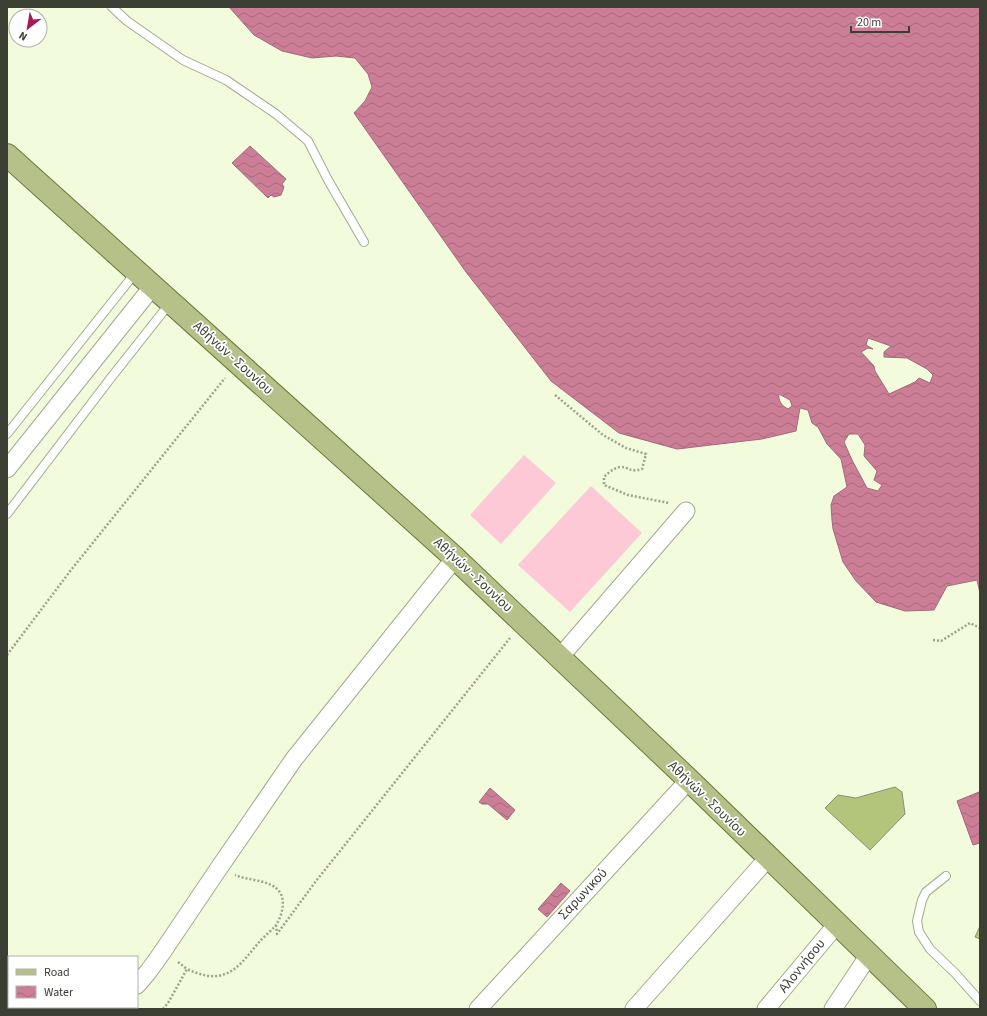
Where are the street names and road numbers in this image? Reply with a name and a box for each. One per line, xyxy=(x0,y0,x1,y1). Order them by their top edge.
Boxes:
street label: Αθήνών - Σουνίου xyxy=(188,317,278,399)
street label: Αθήνών - Σουνίου xyxy=(429,533,517,617)
street label: Αθήνών - Σουνίου xyxy=(663,756,751,842)
street label: Σαρωνικού xyxy=(554,864,612,924)
street label: Αλοννήσου xyxy=(774,935,830,997)

